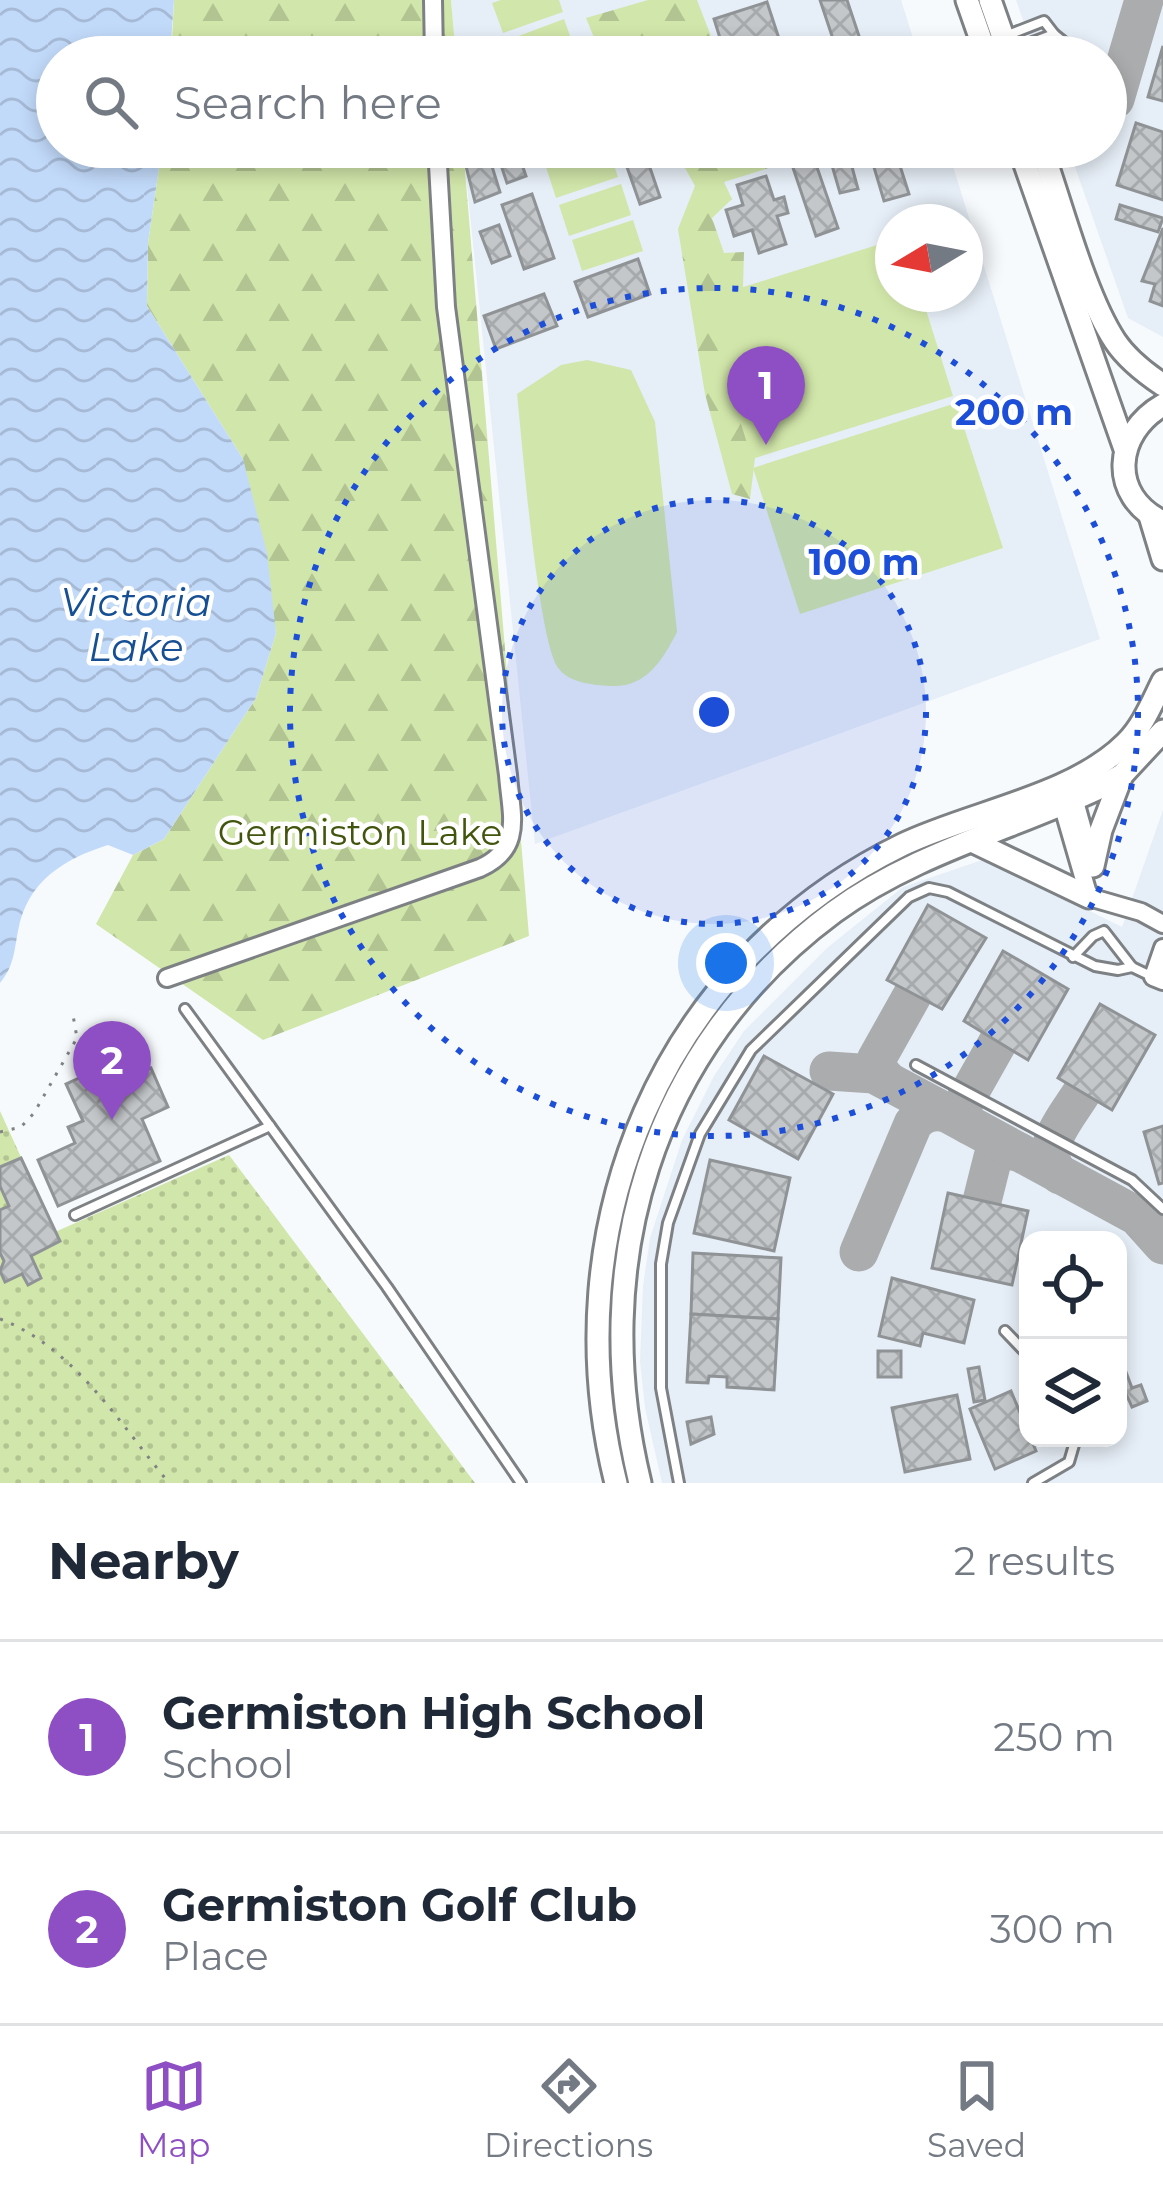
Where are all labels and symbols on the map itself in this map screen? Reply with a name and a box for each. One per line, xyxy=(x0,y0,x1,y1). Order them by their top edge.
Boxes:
north arrow xyxy=(875,204,983,312)
pin: 1 xyxy=(727,346,805,445)
text: 200 m xyxy=(955,390,1073,434)
text: 100 m xyxy=(809,540,919,584)
water label: Victoria Lake xyxy=(60,578,212,671)
centre of rings xyxy=(693,691,735,733)
park label: Germiston Lake xyxy=(218,810,502,854)
your location xyxy=(696,933,756,993)
pin: 2 xyxy=(73,1021,151,1120)

